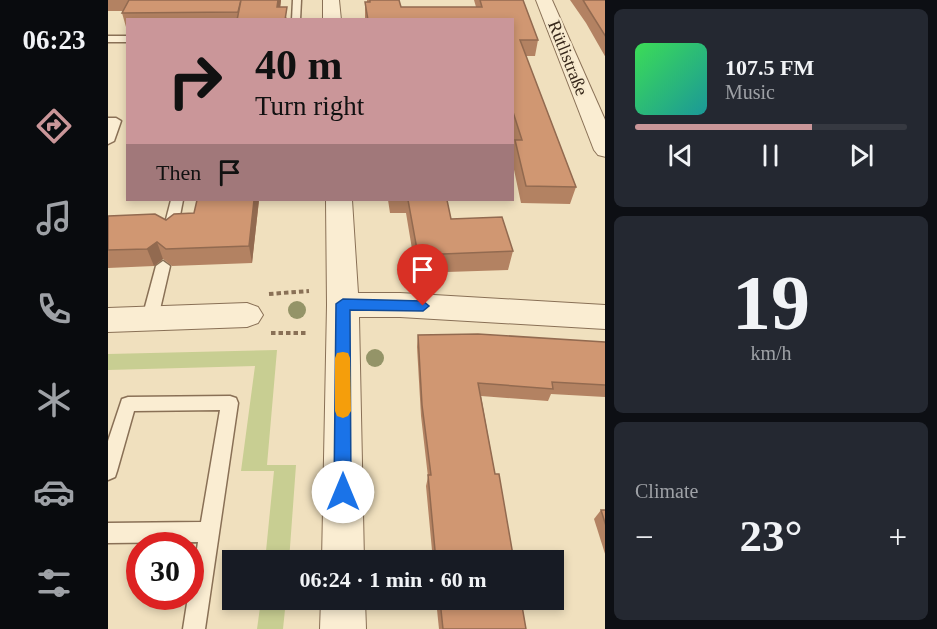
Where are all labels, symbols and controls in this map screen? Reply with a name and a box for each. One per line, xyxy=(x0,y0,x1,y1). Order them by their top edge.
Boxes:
street label: Rütlistraße xyxy=(544,18,592,98)
text: 06:23 xyxy=(23,25,86,55)
icon: right xyxy=(156,42,234,120)
text: 40 m xyxy=(255,42,343,88)
text: 107.5 FM xyxy=(725,55,814,80)
text: Music xyxy=(725,81,775,103)
text: Turn right xyxy=(255,91,364,121)
icon: directions xyxy=(33,105,75,147)
icon: previous xyxy=(664,139,697,172)
icon: pause xyxy=(754,139,787,172)
icon: next xyxy=(845,139,878,172)
icon: arrive xyxy=(213,156,246,189)
text: Then xyxy=(156,160,201,185)
icon: music xyxy=(33,197,75,239)
pin xyxy=(397,244,448,306)
icon: arrive xyxy=(406,253,439,286)
text: 19 xyxy=(732,259,810,346)
icon: phone xyxy=(33,288,75,330)
text: km/h xyxy=(750,342,792,364)
icon: climate xyxy=(33,379,75,421)
position arrow xyxy=(311,460,375,524)
icon: car xyxy=(33,471,75,513)
text: Climate xyxy=(635,480,698,502)
text: 23° xyxy=(740,511,803,561)
text: − xyxy=(635,519,654,555)
text: + xyxy=(888,519,907,555)
speed limit sign: 30 xyxy=(126,532,204,610)
icon: filters xyxy=(33,562,75,604)
text: 06:24 · 1 min · 60 m xyxy=(300,567,487,592)

